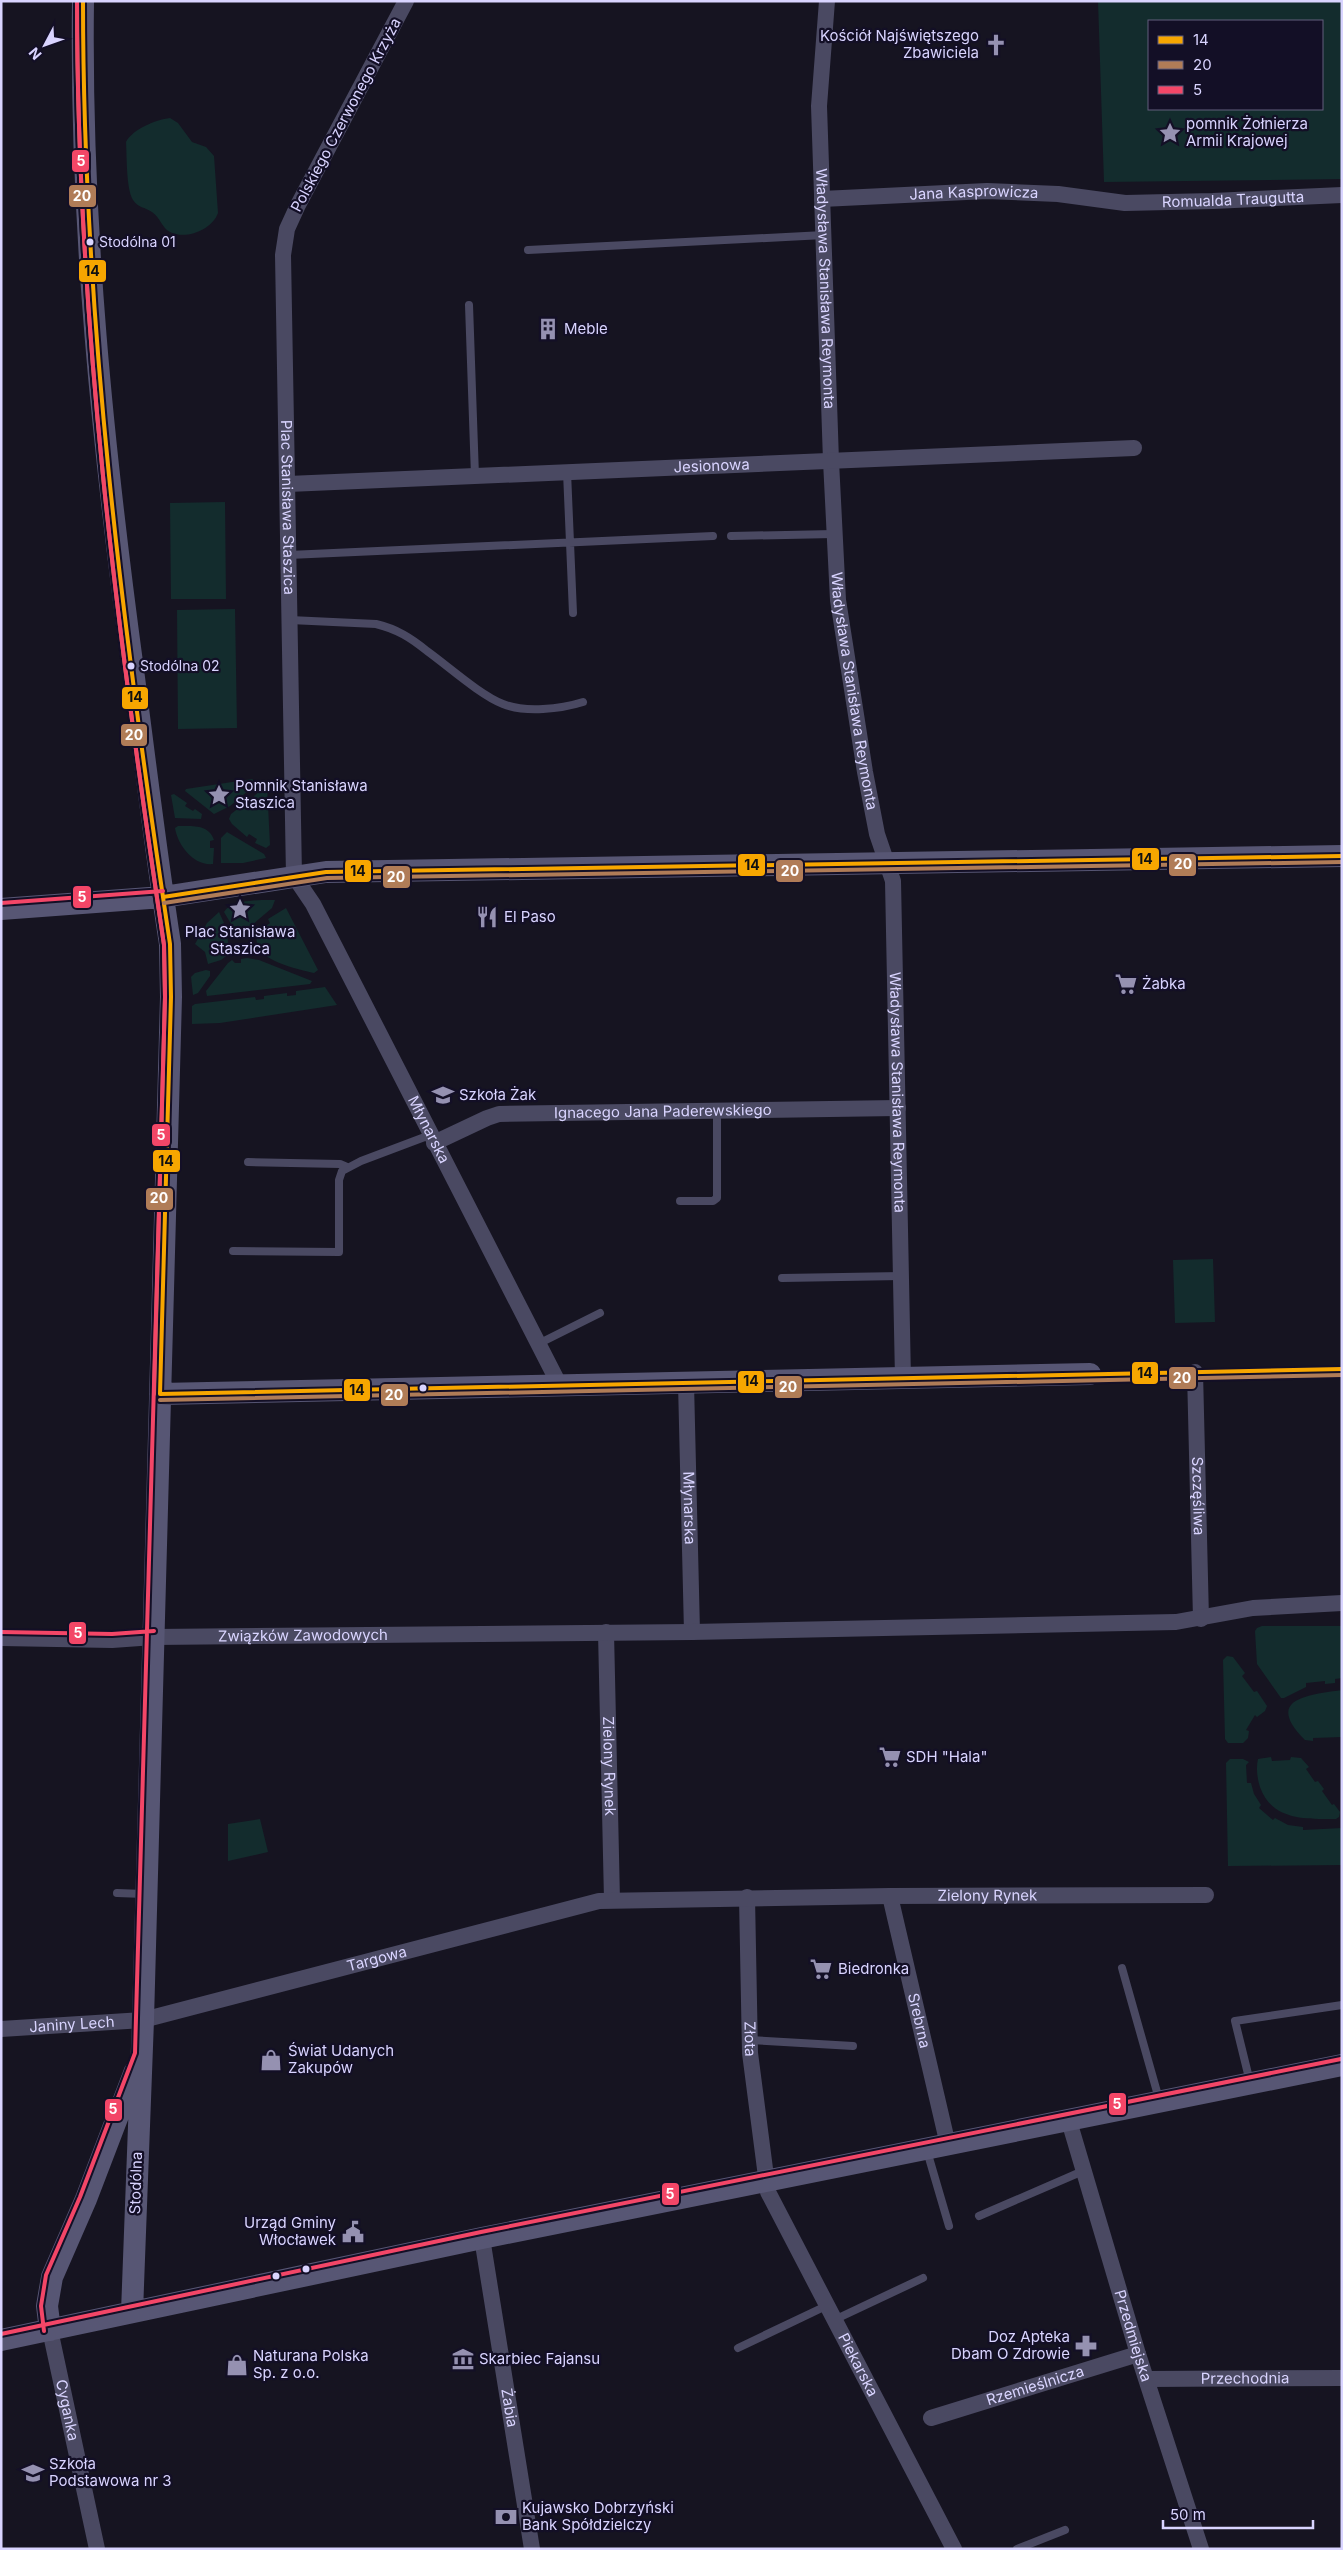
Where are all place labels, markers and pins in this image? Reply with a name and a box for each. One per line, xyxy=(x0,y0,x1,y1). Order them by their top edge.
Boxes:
place label: Kościół Najświętszego Zbawiciela xyxy=(820,26,979,62)
church icon: Kościół Najświętszego Zbawiciela xyxy=(983,32,1009,58)
place label: pomnik Żołnierza Armii Krajowej xyxy=(1186,114,1308,150)
place icon: pomnik Żołnierza Armii Krajowej xyxy=(1157,120,1183,146)
place label: Stodólna 01 xyxy=(99,233,176,250)
marker: Stodólna 01 xyxy=(85,237,95,247)
building icon: Meble xyxy=(535,316,561,342)
place label: Meble xyxy=(564,319,608,338)
place label: Stodólna 02 xyxy=(140,657,220,674)
marker: Stodólna 02 xyxy=(126,661,136,671)
place label: Pomnik Stanisława Staszica xyxy=(235,776,368,812)
place icon: Pomnik Stanisława Staszica xyxy=(206,782,232,808)
place icon: Plac Stanisława Staszica xyxy=(227,896,253,922)
restaurant icon: El Paso xyxy=(474,904,500,930)
place label: El Paso xyxy=(504,907,556,926)
place label: Plac Stanisława Staszica xyxy=(185,922,295,958)
supermarket icon: Żabka xyxy=(1113,971,1139,997)
place label: Żabka xyxy=(1142,974,1186,993)
school or university icon: Szkoła Żak xyxy=(430,1082,456,1108)
place label: Szkoła Żak xyxy=(459,1085,537,1104)
unlabelled marker xyxy=(418,1383,428,1393)
supermarket icon: SDH "Hala" xyxy=(877,1744,903,1770)
place label: SDH "Hala" xyxy=(906,1747,987,1766)
supermarket icon: Biedronka xyxy=(808,1956,834,1982)
place label: Biedronka xyxy=(838,1959,909,1978)
place label: Świat Udanych Zakupów xyxy=(288,2041,394,2077)
shop icon: Świat Udanych Zakupów xyxy=(258,2047,284,2073)
place label: Urząd Gminy Włocławek xyxy=(244,2213,337,2249)
public building icon: Urząd Gminy Włocławek xyxy=(340,2219,366,2245)
unlabelled marker xyxy=(301,2264,311,2274)
unlabelled marker xyxy=(271,2271,281,2281)
place label: Doz Apteka Dbam O Zdrowie xyxy=(951,2327,1070,2363)
pharmacy icon: Doz Apteka Dbam O Zdrowie xyxy=(1073,2333,1099,2359)
place label: Naturana Polska Sp. z o.o. xyxy=(253,2346,369,2382)
museum icon: Skarbiec Fajansu xyxy=(450,2346,476,2372)
place label: Skarbiec Fajansu xyxy=(479,2349,600,2368)
shop icon: Naturana Polska Sp. z o.o. xyxy=(224,2352,250,2378)
place label: Szkoła Podstawowa nr 3 xyxy=(49,2454,172,2490)
school or university icon: Szkoła Podstawowa nr 3 xyxy=(20,2460,46,2486)
place label: Kujawsko Dobrzyński Bank Spółdzielczy xyxy=(522,2498,674,2534)
bank icon: Kujawsko Dobrzyński Bank Spółdzielczy xyxy=(493,2504,519,2530)

